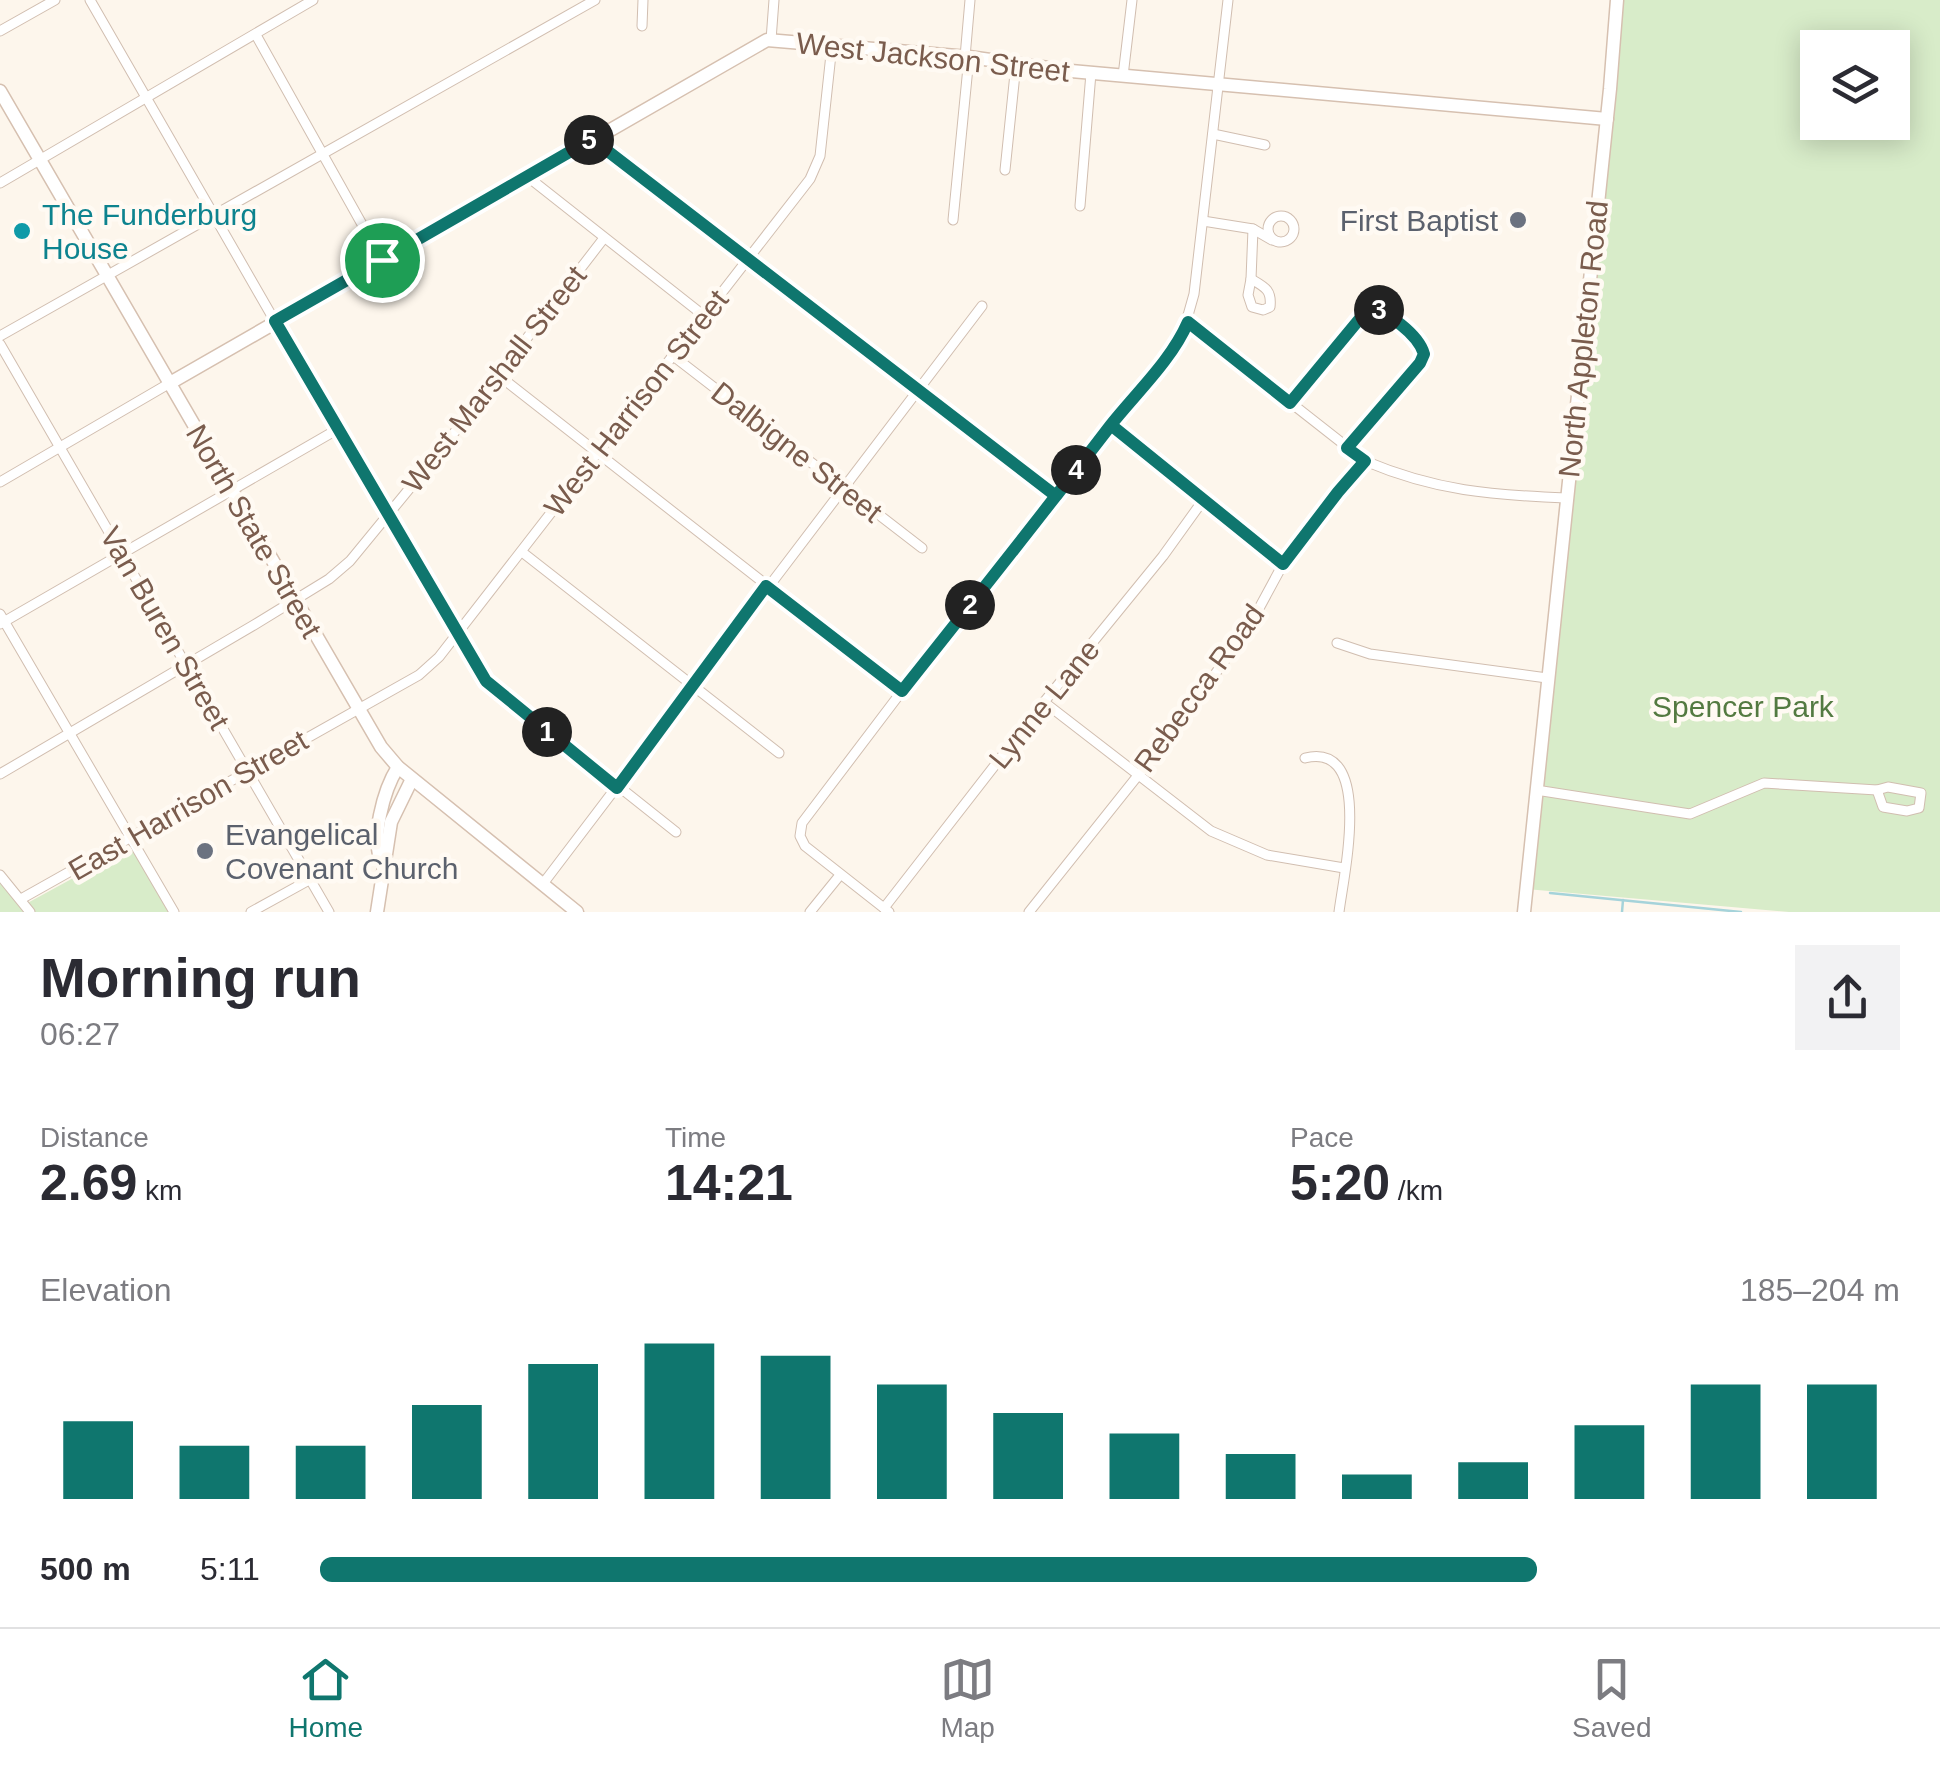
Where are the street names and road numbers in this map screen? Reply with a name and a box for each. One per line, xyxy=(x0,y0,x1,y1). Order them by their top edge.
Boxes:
street label: West Jackson Street xyxy=(795,26,1072,88)
street label: North Appleton Road xyxy=(1552,199,1614,479)
street label: West Marshall Street xyxy=(395,259,593,499)
street label: West Harrison Street xyxy=(537,283,735,523)
street label: Dalbigne Street xyxy=(705,375,889,529)
street label: North State Street xyxy=(180,419,329,644)
street label: Van Buren Street xyxy=(94,521,237,736)
street label: Rebecca Road xyxy=(1127,598,1271,778)
street label: Lynne Lane xyxy=(982,633,1106,775)
street label: East Harrison Street xyxy=(63,723,314,887)

